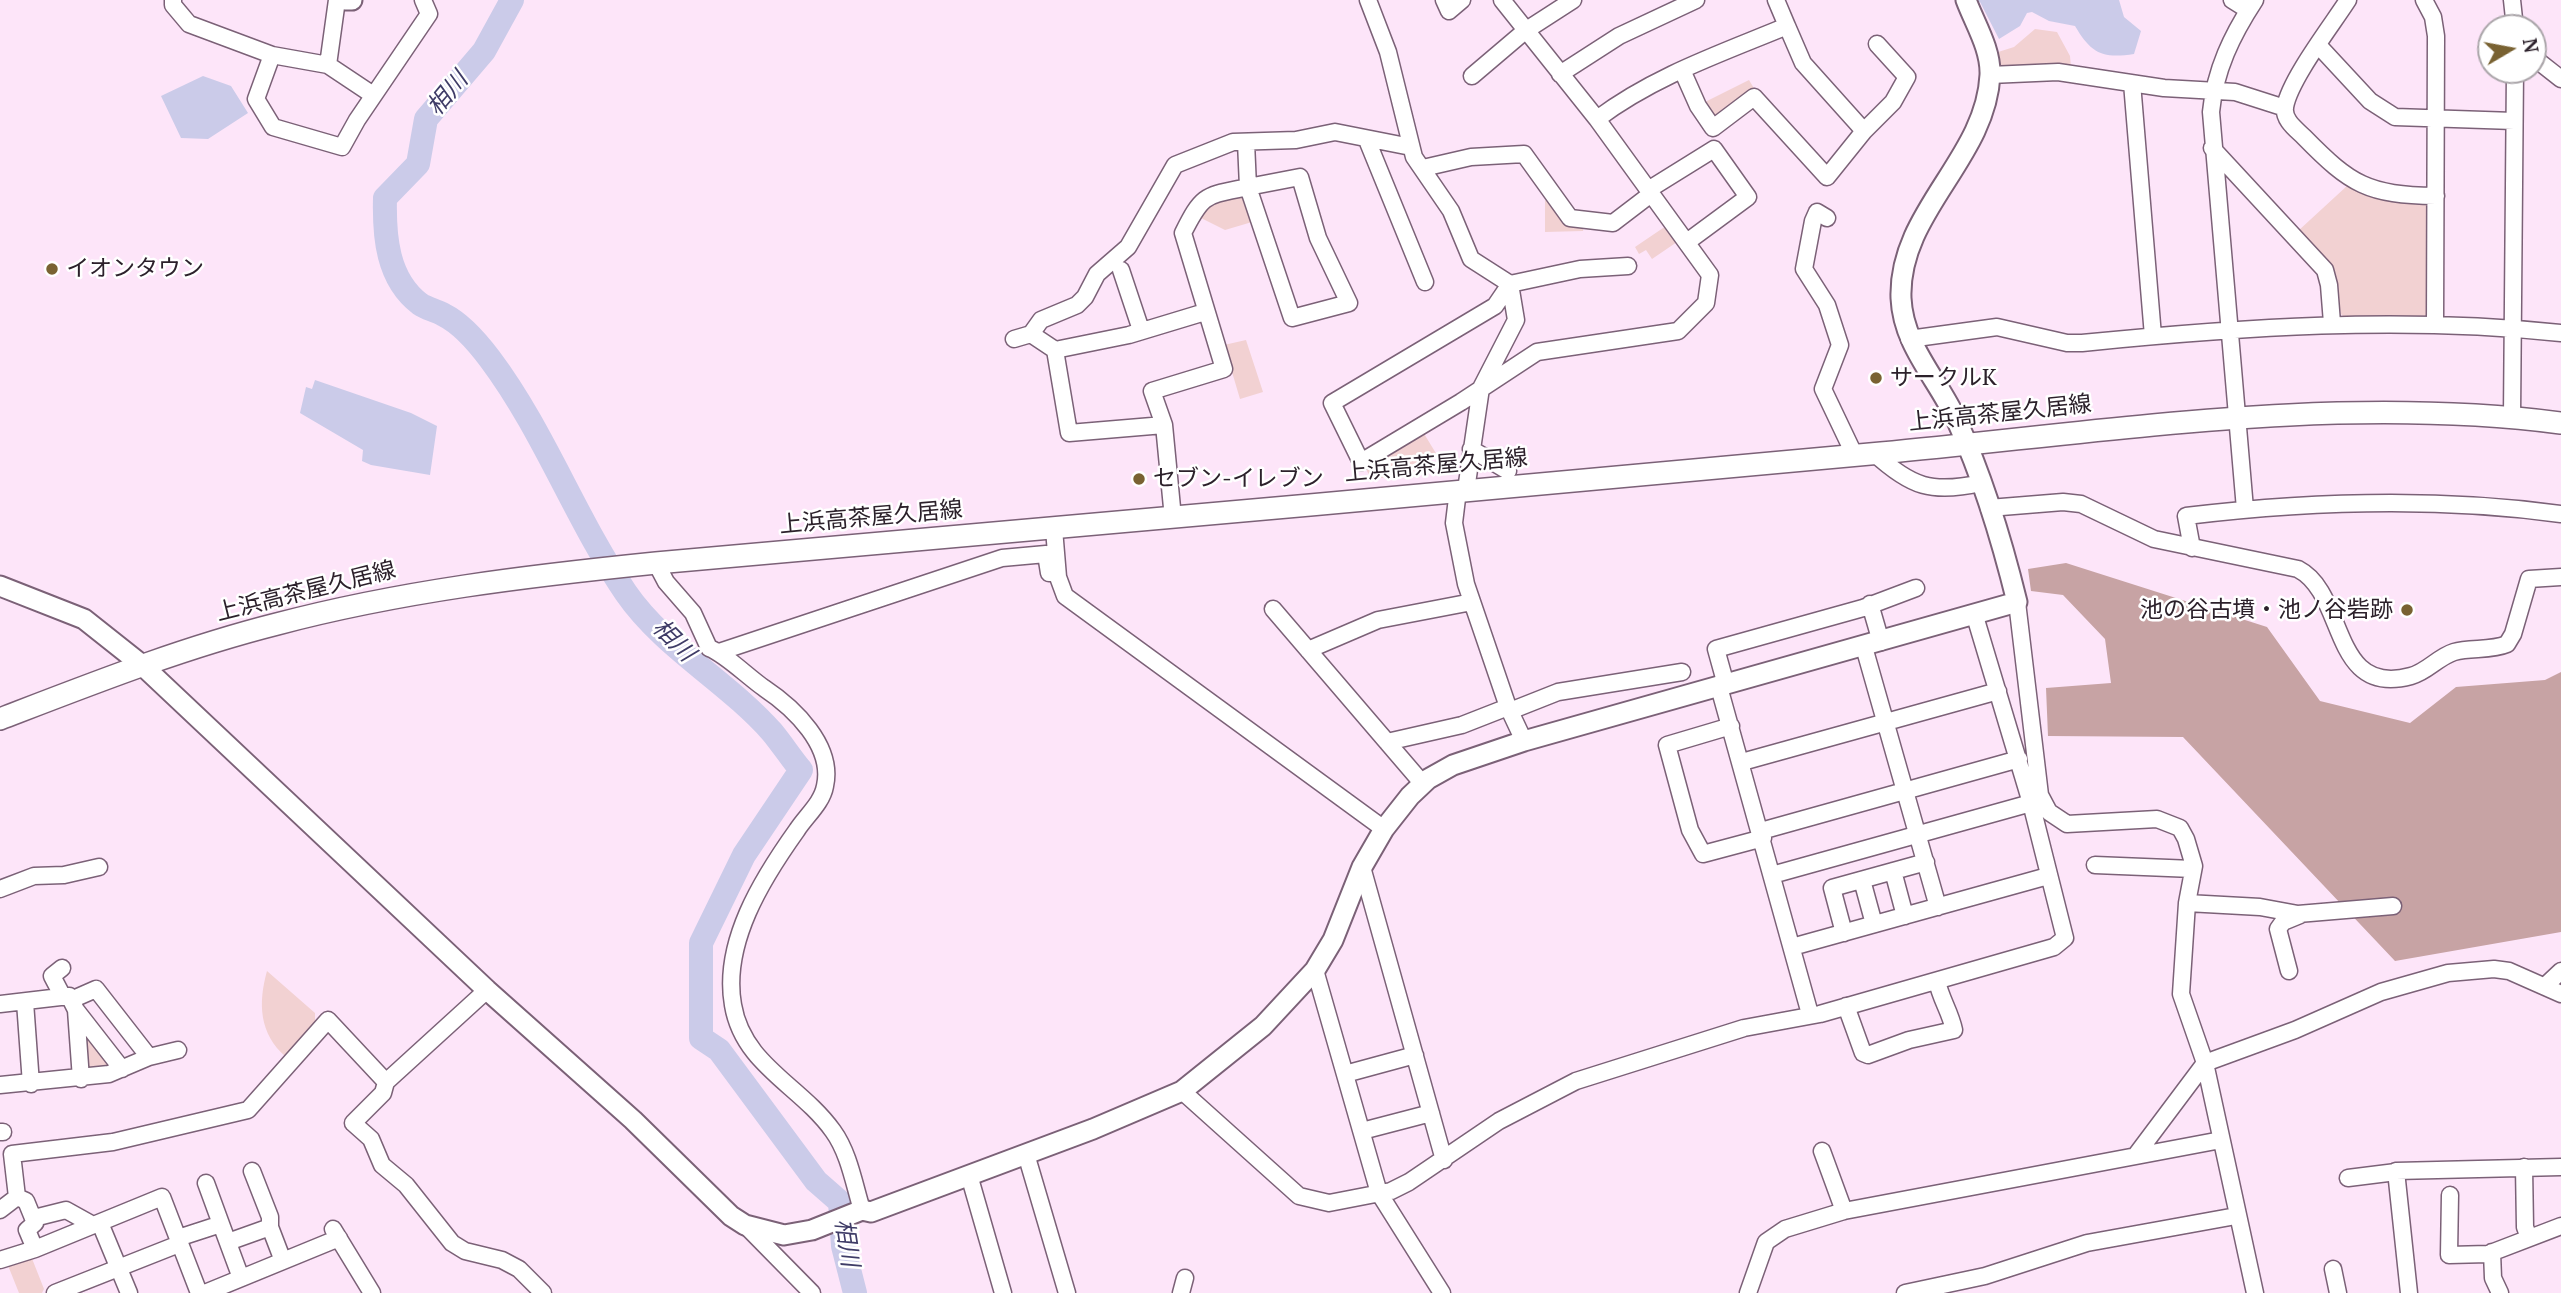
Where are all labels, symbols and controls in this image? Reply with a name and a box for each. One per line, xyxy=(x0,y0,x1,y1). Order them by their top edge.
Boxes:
north arrow xyxy=(2477,14,2547,84)
text: N xyxy=(2518,36,2545,55)
water label: 相川 xyxy=(422,66,474,122)
place label: イオンタウン xyxy=(66,255,204,283)
marker: イオンタウン xyxy=(44,261,60,277)
place label: サークルK xyxy=(1890,364,1997,392)
marker: サークルK xyxy=(1868,370,1884,386)
street label: 上浜高茶屋久居線 xyxy=(1907,391,2093,437)
street label: 上浜高茶屋久居線 xyxy=(1343,444,1529,488)
place label: セブン-イレブン xyxy=(1153,465,1324,493)
marker: セブン-イレブン xyxy=(1131,471,1147,487)
street label: 上浜高茶屋久居線 xyxy=(778,496,964,540)
street label: 上浜高茶屋久居線 xyxy=(213,556,399,628)
place label: 池の谷古墳・池ノ谷砦跡 xyxy=(2140,596,2393,624)
marker: 池の谷古墳・池ノ谷砦跡 xyxy=(2399,602,2415,618)
water label: 相川 xyxy=(646,614,700,668)
water label: 相川 xyxy=(828,1217,864,1269)

